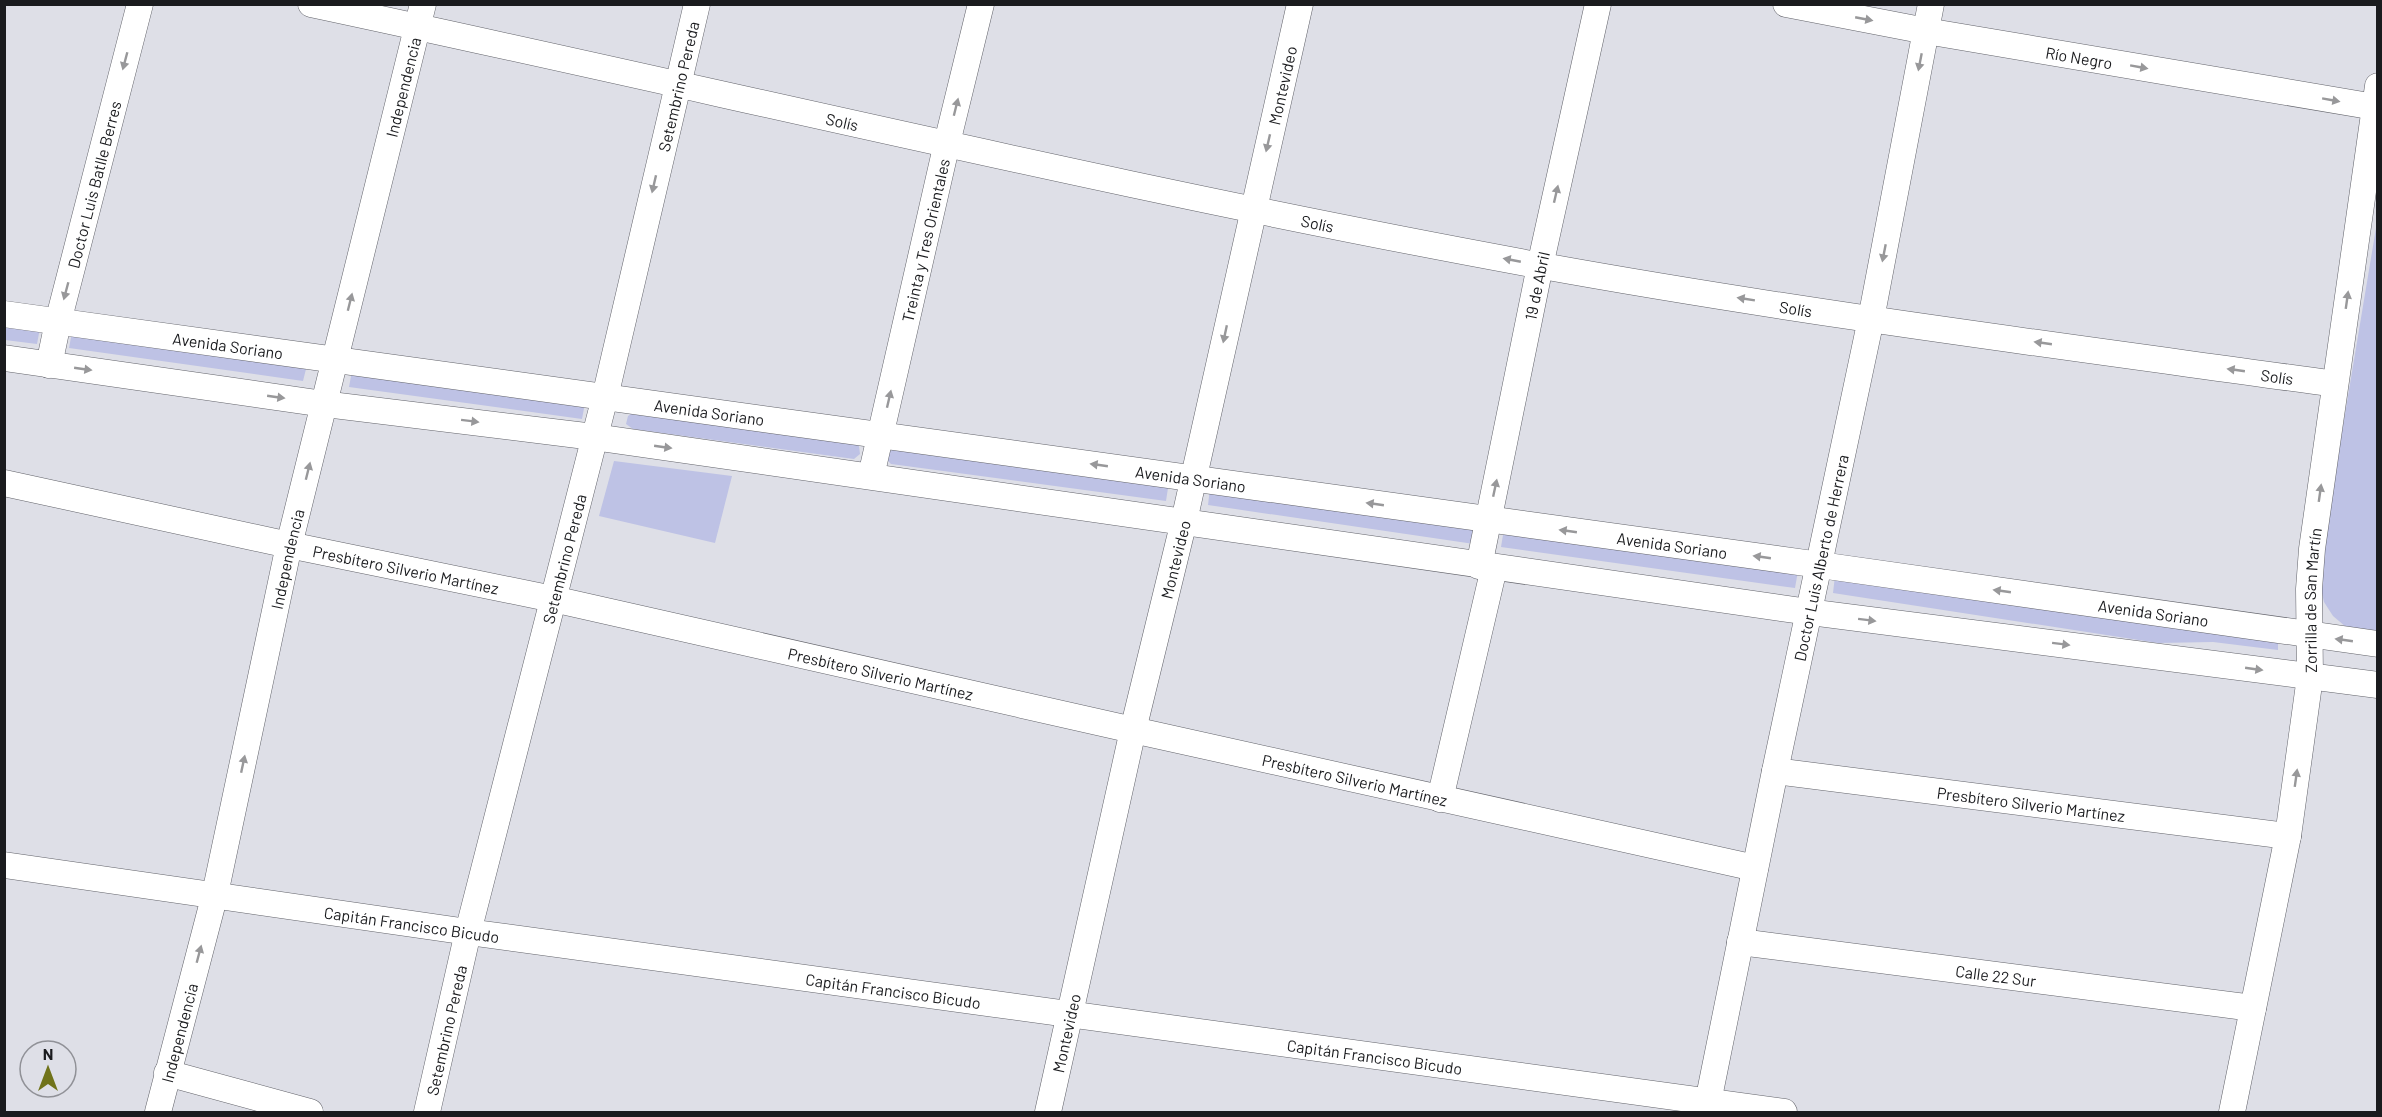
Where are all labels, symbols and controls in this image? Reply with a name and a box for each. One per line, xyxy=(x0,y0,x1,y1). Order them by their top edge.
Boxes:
one-way arrow xyxy=(1855,15,1874,24)
street label: Setembrino Pereda xyxy=(653,19,702,153)
street label: Independencia xyxy=(381,35,424,139)
street label: Río Negro xyxy=(2044,42,2114,72)
street label: Montevideo xyxy=(1264,44,1300,127)
one-way arrow xyxy=(120,52,130,70)
one-way arrow xyxy=(1915,53,1924,72)
one-way arrow xyxy=(2129,63,2148,72)
one-way arrow xyxy=(2322,95,2341,104)
one-way arrow xyxy=(952,97,962,116)
street label: Doctor Luis Batlle Berres xyxy=(63,99,124,270)
street label: Solís xyxy=(824,108,860,134)
one-way arrow xyxy=(1262,134,1272,153)
street label: Treinta y Tres Orientales xyxy=(897,156,953,324)
one-way arrow xyxy=(649,175,658,194)
one-way arrow xyxy=(1552,185,1561,204)
street label: Solís xyxy=(1299,210,1335,235)
one-way arrow xyxy=(1879,244,1888,263)
street label: 19 de Abril xyxy=(1520,250,1552,322)
one-way arrow xyxy=(1503,255,1522,264)
one-way arrow xyxy=(60,281,70,300)
one-way arrow xyxy=(2343,291,2352,310)
one-way arrow xyxy=(345,293,355,311)
one-way arrow xyxy=(1737,294,1756,303)
street label: Solís xyxy=(1778,296,1814,320)
one-way arrow xyxy=(1220,324,1229,343)
street label: Avenida Soriano xyxy=(171,328,284,362)
one-way arrow xyxy=(2033,338,2052,348)
street label: Solís xyxy=(2260,364,2295,388)
one-way arrow xyxy=(74,365,93,374)
one-way arrow xyxy=(2226,366,2245,375)
one-way arrow xyxy=(884,390,894,408)
one-way arrow xyxy=(267,392,286,401)
street label: Avenida Soriano xyxy=(653,394,766,429)
one-way arrow xyxy=(460,417,479,426)
one-way arrow xyxy=(654,442,673,451)
street label: Doctor Luis Alberto de Herrera xyxy=(1789,453,1851,663)
one-way arrow xyxy=(1089,461,1108,470)
street label: Avenida Soriano xyxy=(1134,461,1247,495)
one-way arrow xyxy=(303,462,313,481)
one-way arrow xyxy=(1490,479,1500,497)
one-way arrow xyxy=(2316,484,2325,503)
street label: Setembrino Pereda xyxy=(538,492,589,626)
one-way arrow xyxy=(1366,499,1385,509)
street label: Independencia xyxy=(266,507,307,611)
street label: Montevideo xyxy=(1156,518,1193,601)
one-way arrow xyxy=(1559,526,1578,535)
street label: Zorrilla de San Martín xyxy=(2299,526,2324,673)
street label: Avenida Soriano xyxy=(1616,528,1729,562)
street label: Presbítero Silverio Martínez xyxy=(311,541,501,597)
one-way arrow xyxy=(1752,552,1771,562)
one-way arrow xyxy=(1993,586,2012,595)
street label: Avenida Soriano xyxy=(2097,595,2210,629)
one-way arrow xyxy=(1858,615,1877,624)
one-way arrow xyxy=(2334,635,2353,644)
one-way arrow xyxy=(2051,640,2070,649)
street label: Presbítero Silverio Martínez xyxy=(786,643,975,703)
one-way arrow xyxy=(2245,665,2264,674)
street label: Presbítero Silverio Martínez xyxy=(1260,749,1449,809)
one-way arrow xyxy=(238,755,248,774)
one-way arrow xyxy=(2291,768,2300,787)
street label: Presbítero Silverio Martínez xyxy=(1936,782,2126,825)
street label: Capitán Francisco Bicudo xyxy=(323,902,501,946)
one-way arrow xyxy=(195,945,204,963)
street label: Calle 22 Sur xyxy=(1954,960,2037,990)
street label: Setembrino Pereda xyxy=(422,963,470,1097)
street label: Capitán Francisco Bicudo xyxy=(804,969,982,1012)
street label: Independencia xyxy=(157,981,201,1084)
street label: Montevideo xyxy=(1048,992,1084,1074)
street label: Capitán Francisco Bicudo xyxy=(1286,1035,1464,1077)
north arrow xyxy=(18,1039,78,1099)
text: N xyxy=(43,1044,53,1063)

